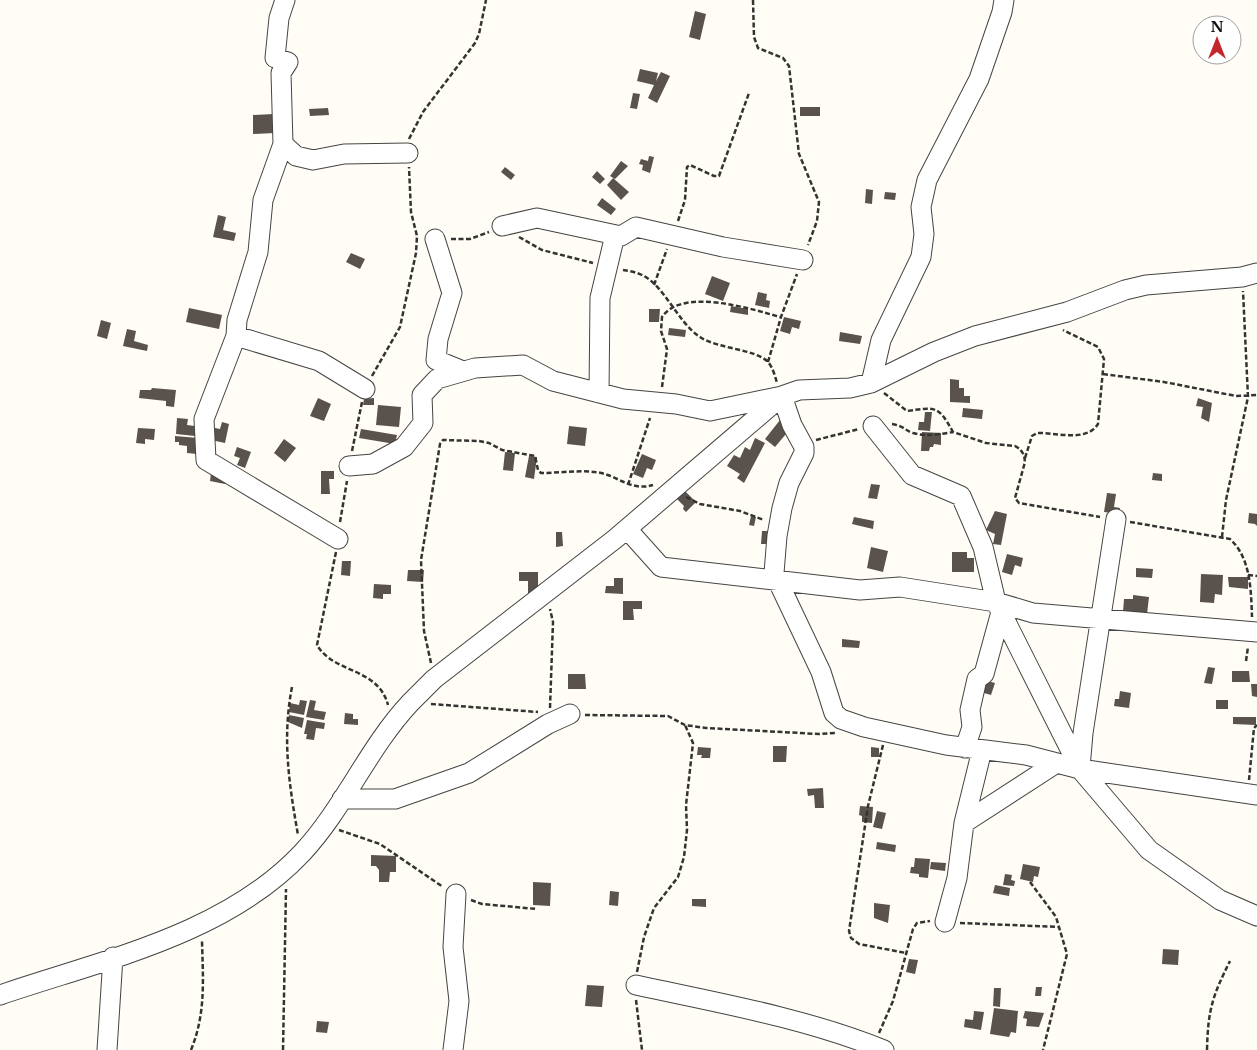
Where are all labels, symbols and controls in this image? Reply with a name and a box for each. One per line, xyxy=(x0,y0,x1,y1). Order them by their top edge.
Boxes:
north arrow xyxy=(1192,15,1242,65)
text: N xyxy=(1210,18,1224,36)

